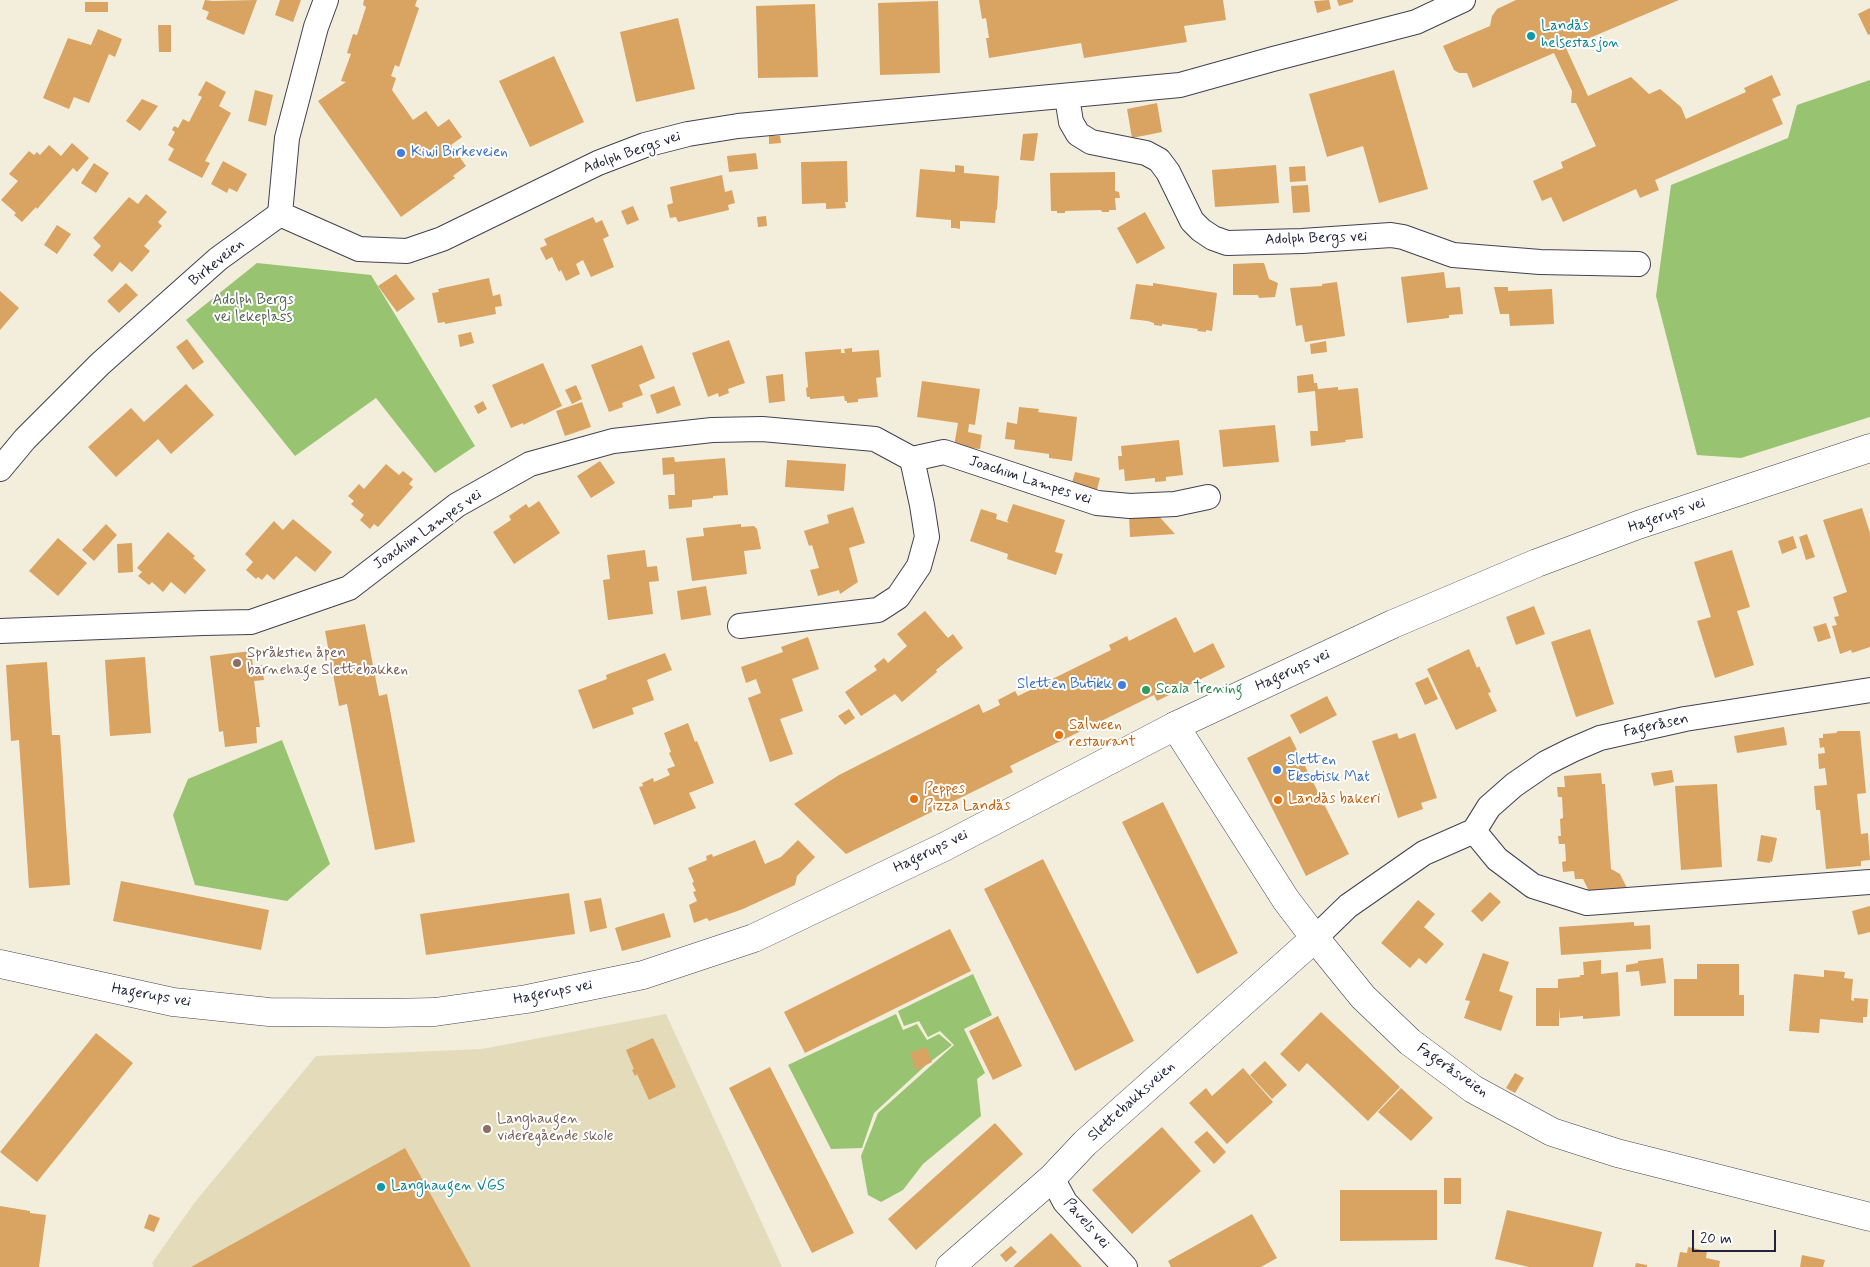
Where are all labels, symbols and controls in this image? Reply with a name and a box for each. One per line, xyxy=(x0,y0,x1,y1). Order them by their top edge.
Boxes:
place label: Landås helsestasjon xyxy=(1541,18,1620,53)
marker: Landås helsestasjon xyxy=(1525,30,1537,42)
street label: Adolph Bergs vei xyxy=(581,128,683,178)
place label: Kiwi Birkeveien xyxy=(411,144,508,162)
marker: Kiwi Birkeveien xyxy=(395,147,407,159)
street label: Adolph Bergs vei xyxy=(1265,228,1367,250)
street label: Birkeveien xyxy=(186,235,248,291)
park label: Adolph Bergs vei lekeplass xyxy=(213,292,293,327)
street label: Joachim Lampes vei xyxy=(966,453,1094,509)
street label: Joachim Lampes vei xyxy=(371,486,485,574)
street label: Hagerups vei xyxy=(1626,494,1708,538)
place label: Språkstien åpen barnehage Slettebakken xyxy=(247,645,408,680)
street label: Hagerups vei xyxy=(1253,646,1333,696)
marker: Språkstien åpen barnehage Slettebakken xyxy=(231,657,243,669)
place label: Sletten Butikk xyxy=(1017,676,1112,694)
marker: Sletten Butikk xyxy=(1116,679,1128,691)
place label: Scala Trening xyxy=(1156,681,1243,699)
marker: Scala Trening xyxy=(1140,684,1152,696)
street label: Fageråsen xyxy=(1622,710,1690,742)
place label: Salween restaurant xyxy=(1069,717,1136,752)
marker: Salween restaurant xyxy=(1053,729,1065,741)
place label: Sletten Eksotisk Mat xyxy=(1287,752,1370,787)
marker: Sletten Eksotisk Mat xyxy=(1271,764,1283,776)
place label: Peppes Pizza Landås xyxy=(924,781,1010,816)
place label: Landås bakeri xyxy=(1288,791,1380,809)
marker: Peppes Pizza Landås xyxy=(908,793,920,805)
marker: Landås bakeri xyxy=(1272,794,1284,806)
street label: Hagerups vei xyxy=(891,826,971,878)
street label: Hagerups vei xyxy=(512,976,594,1010)
street label: Hagerups vei xyxy=(110,980,192,1012)
street label: Fageråsveien xyxy=(1413,1040,1491,1102)
street label: Slettebakksveien xyxy=(1085,1058,1179,1146)
place label: Langhaugen videregående skole xyxy=(497,1111,614,1146)
marker: Langhaugen videregående skole xyxy=(481,1123,493,1135)
place label: Langhaugen VGS xyxy=(391,1178,505,1196)
marker: Langhaugen VGS xyxy=(375,1181,387,1193)
street label: Pavels vei xyxy=(1059,1195,1113,1253)
scale bar xyxy=(1695,1220,1779,1252)
text: 20 m xyxy=(1700,1229,1732,1249)

